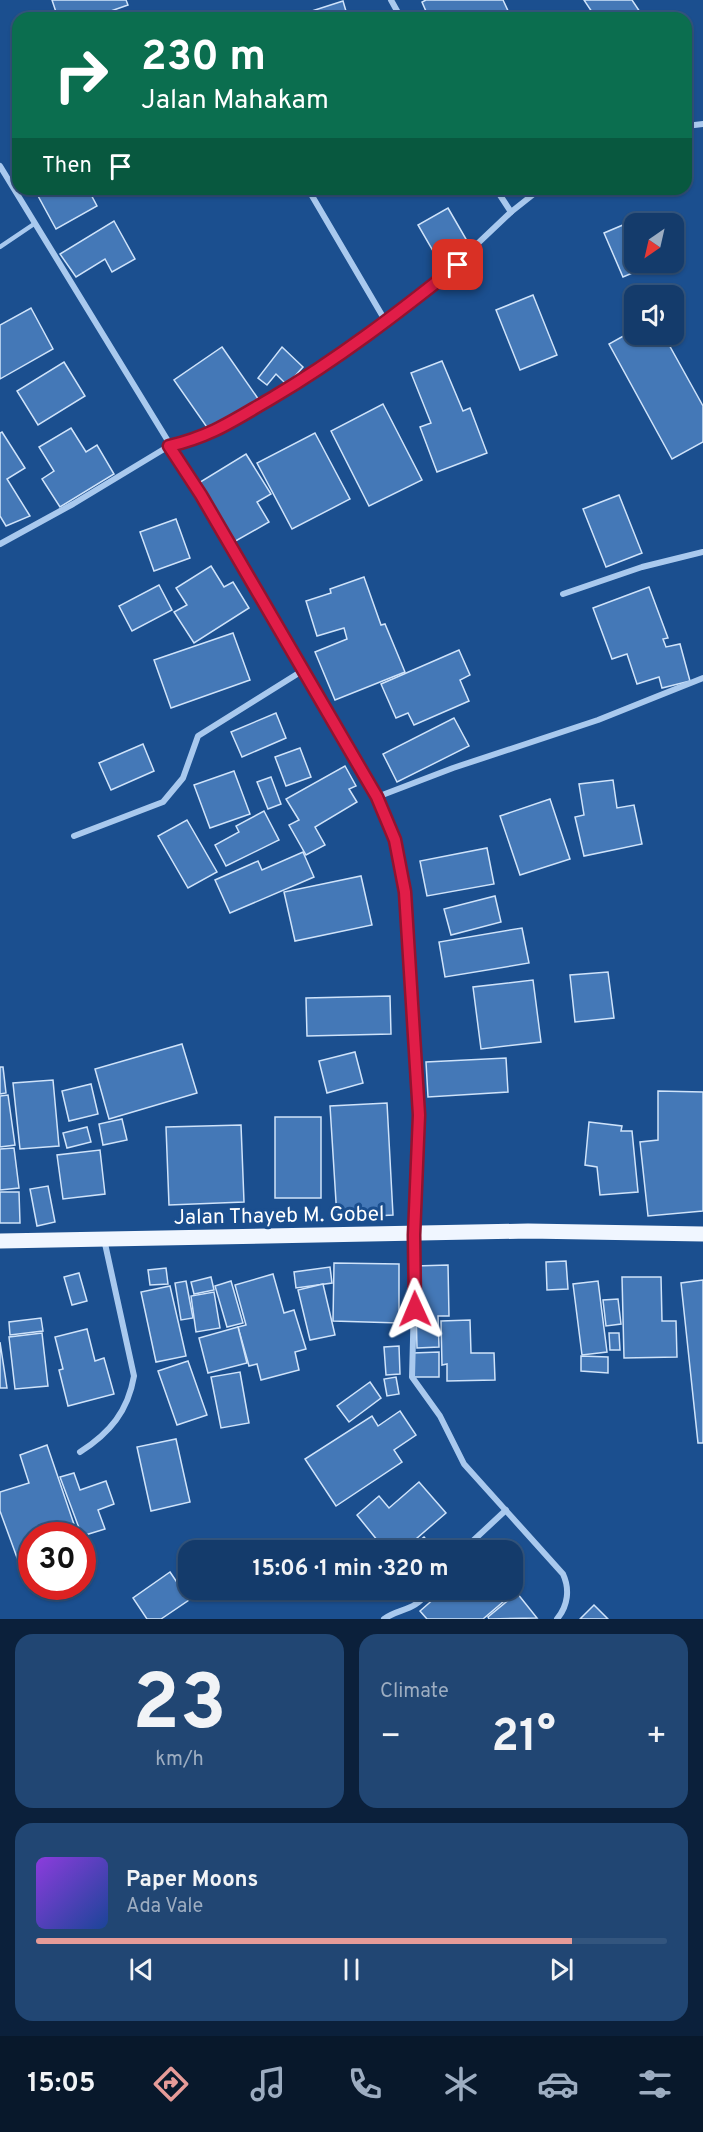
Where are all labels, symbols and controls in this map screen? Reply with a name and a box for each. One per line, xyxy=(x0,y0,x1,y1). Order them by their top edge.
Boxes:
text: 230 m xyxy=(141,32,266,85)
icon: right xyxy=(42,36,120,114)
text: Jalan Mahakam xyxy=(141,84,329,118)
icon: arrive xyxy=(104,150,137,183)
text: Then xyxy=(42,153,92,180)
north arrow xyxy=(624,213,684,273)
map controls xyxy=(624,213,684,345)
pin xyxy=(432,239,483,290)
icon: arrive xyxy=(441,248,474,281)
button: sound xyxy=(624,285,684,345)
street label: Jalan Thayeb M. Gobel xyxy=(173,1201,385,1232)
position arrow xyxy=(383,1277,447,1341)
speed limit sign: 30 xyxy=(18,1522,96,1600)
text: 15:06 · 1 min · 320 m xyxy=(253,1556,448,1583)
text: 23 xyxy=(132,1658,227,1757)
text: Climate xyxy=(380,1679,449,1705)
text: 21° xyxy=(491,1710,556,1767)
text: − xyxy=(380,1717,401,1759)
text: + xyxy=(646,1717,667,1759)
text: km/h xyxy=(155,1747,204,1773)
text: Paper Moons xyxy=(126,1867,258,1894)
text: Ada Vale xyxy=(126,1894,203,1920)
icon: previous xyxy=(125,1953,158,1986)
icon: pause xyxy=(335,1953,368,1986)
icon: next xyxy=(545,1953,578,1986)
icon: directions xyxy=(150,2063,192,2105)
icon: music xyxy=(247,2063,289,2105)
icon: phone xyxy=(344,2063,386,2105)
icon: climate xyxy=(440,2063,482,2105)
icon: car xyxy=(537,2063,579,2105)
icon: filters xyxy=(634,2063,676,2105)
text: 15:05 xyxy=(27,2067,95,2101)

